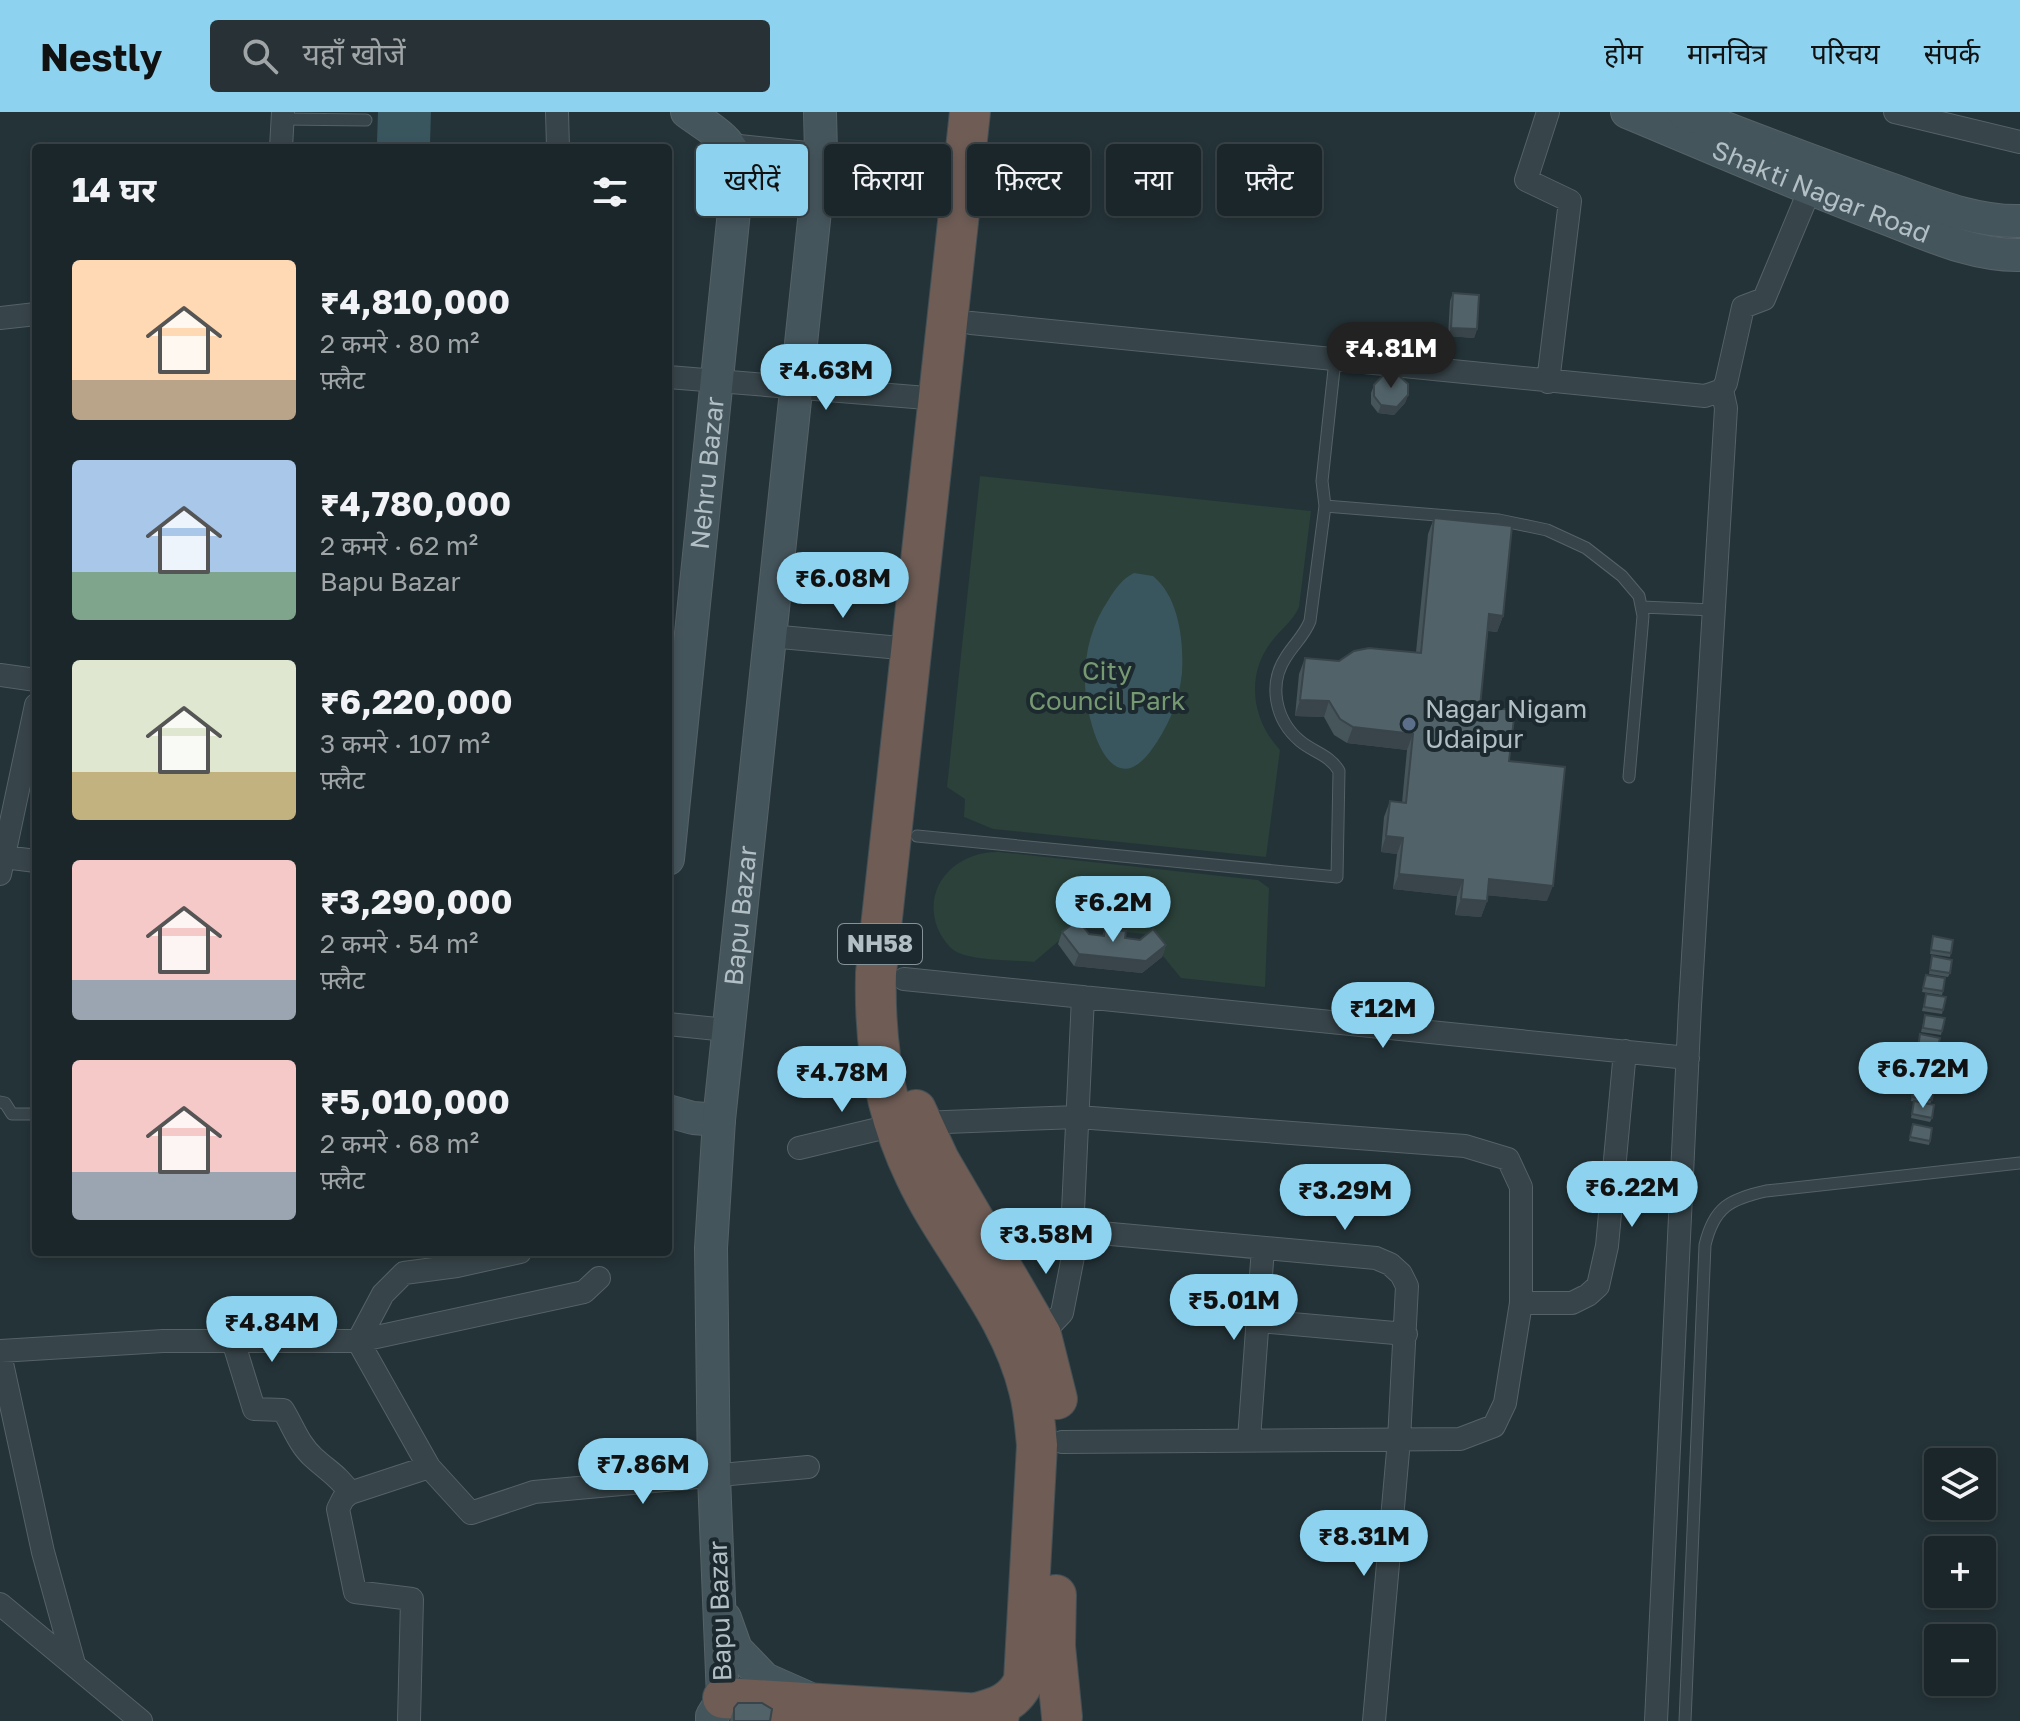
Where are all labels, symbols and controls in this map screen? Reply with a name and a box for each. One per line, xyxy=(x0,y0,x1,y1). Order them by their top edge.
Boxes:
search box xyxy=(210,20,770,92)
text: Nestly xyxy=(40,34,162,79)
icon: search xyxy=(238,34,282,78)
text: यहाँ खोजें xyxy=(302,36,406,72)
text: होम xyxy=(1604,37,1643,70)
text: मानचित्र xyxy=(1687,37,1767,70)
text: परिचय xyxy=(1811,37,1880,70)
text: संपर्क xyxy=(1924,37,1980,70)
street label: Shakti Nagar Road xyxy=(1708,134,1935,249)
chip: खरीदें xyxy=(696,144,808,216)
chip: किराया xyxy=(824,144,951,216)
chip: फ़िल्टर xyxy=(967,144,1090,216)
chip: नया xyxy=(1106,144,1201,216)
chip: फ़्लैट xyxy=(1217,144,1322,216)
text: 14 घर xyxy=(72,169,156,209)
icon: filters xyxy=(588,170,632,214)
text: ₹4,810,000 xyxy=(320,281,510,321)
icon: home xyxy=(136,292,232,388)
pin: ₹4.81M xyxy=(1326,322,1456,390)
text: 2 कमरे · 80 m² xyxy=(320,328,479,359)
text: ₹4.81M xyxy=(1345,332,1437,363)
pin: ₹4.63M xyxy=(761,344,891,412)
text: ₹4.63M xyxy=(779,354,873,385)
text: फ़्लैट xyxy=(320,364,365,395)
street label: Nehru Bazar xyxy=(684,395,730,551)
text: ₹4,780,000 xyxy=(320,483,511,523)
icon: home xyxy=(136,492,232,588)
text: 2 कमरे · 62 m² xyxy=(320,530,478,561)
pin: ₹6.08M xyxy=(778,552,908,620)
text: ₹6.08M xyxy=(795,562,891,593)
text: Bapu Bazar xyxy=(320,566,461,597)
park label: City Council Park xyxy=(1028,655,1186,716)
text: ₹6,220,000 xyxy=(320,681,513,721)
icon: home xyxy=(136,692,232,788)
place label: Nagar Nigam Udaipur xyxy=(1425,693,1587,754)
marker: Nagar Nigam Udaipur xyxy=(1400,715,1418,733)
text: 3 कमरे · 107 m² xyxy=(320,728,490,759)
text: फ़्लैट xyxy=(320,764,365,795)
street label: Bapu Bazar xyxy=(717,844,763,987)
pin: ₹6.2M xyxy=(1057,876,1169,944)
text: ₹3,290,000 xyxy=(320,881,513,921)
text: ₹6.2M xyxy=(1074,886,1152,917)
icon: home xyxy=(136,892,232,988)
road number: NH58 xyxy=(838,924,922,964)
text: 2 कमरे · 54 m² xyxy=(320,928,478,959)
text: फ़्लैट xyxy=(320,964,365,995)
pin: ₹12M xyxy=(1336,982,1430,1050)
text: ₹12M xyxy=(1349,992,1417,1023)
pin: ₹6.72M xyxy=(1858,1042,1988,1110)
pin: ₹4.78M xyxy=(777,1046,907,1114)
text: ₹6.72M xyxy=(1877,1052,1969,1083)
text: ₹4.78M xyxy=(795,1056,889,1087)
text: ₹5,010,000 xyxy=(320,1081,510,1121)
icon: home xyxy=(136,1092,232,1188)
text: 2 कमरे · 68 m² xyxy=(320,1128,479,1159)
pin: ₹6.22M xyxy=(1567,1161,1697,1229)
text: फ़्लैट xyxy=(320,1164,365,1195)
pin: ₹3.29M xyxy=(1280,1164,1410,1232)
text: ₹6.22M xyxy=(1585,1171,1679,1202)
text: ₹3.29M xyxy=(1298,1174,1392,1205)
pin: ₹3.58M xyxy=(981,1208,1111,1276)
text: ₹3.58M xyxy=(999,1218,1093,1249)
pin: ₹5.01M xyxy=(1169,1274,1299,1342)
text: ₹5.01M xyxy=(1188,1284,1280,1315)
pin: ₹4.84M xyxy=(207,1296,337,1364)
text: ₹4.84M xyxy=(224,1306,320,1337)
pin: ₹7.86M xyxy=(578,1438,708,1506)
text: ₹7.86M xyxy=(596,1448,690,1479)
map controls xyxy=(1924,1448,1996,1696)
button: layers xyxy=(1924,1448,1996,1520)
pin: ₹8.31M xyxy=(1299,1510,1429,1578)
text: ₹8.31M xyxy=(1318,1520,1410,1551)
button: + xyxy=(1924,1536,1996,1608)
street label: Bapu Bazar xyxy=(702,1540,737,1682)
button: − xyxy=(1924,1624,1996,1696)

